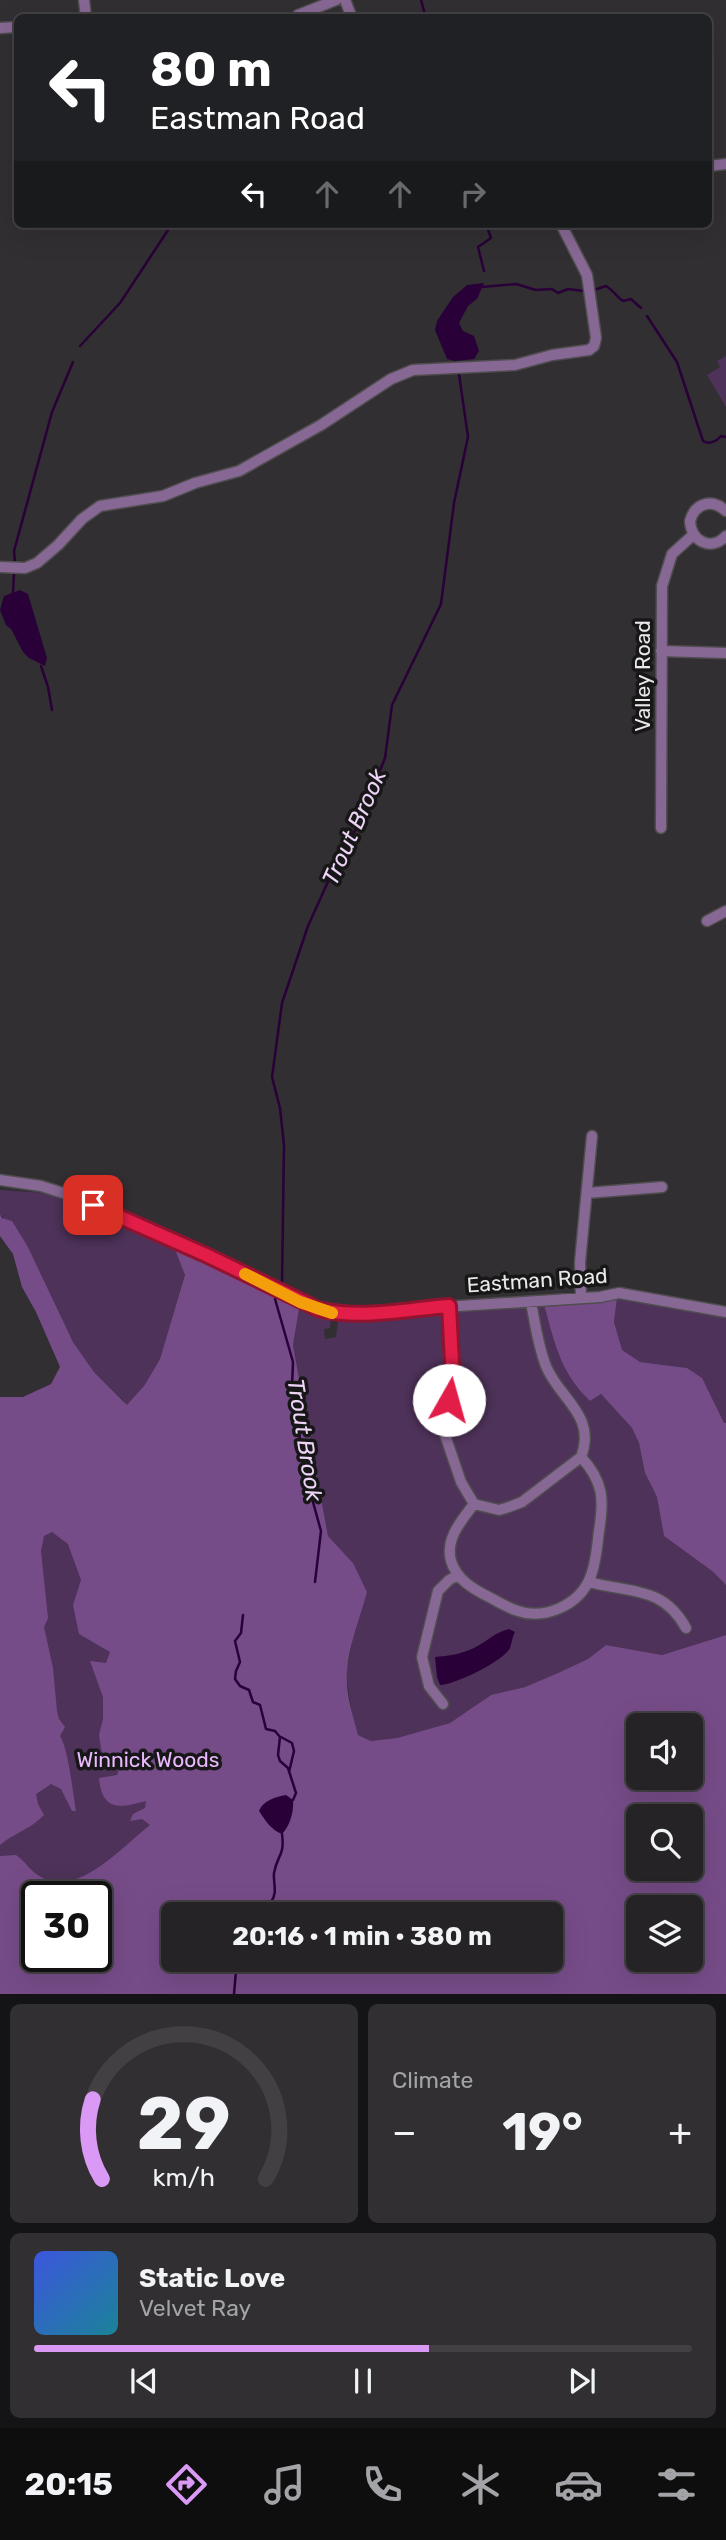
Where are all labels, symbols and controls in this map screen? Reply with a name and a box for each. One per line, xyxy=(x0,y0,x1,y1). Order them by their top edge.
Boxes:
text: 80 m xyxy=(150,40,272,98)
icon: left xyxy=(35,42,126,133)
text: Eastman Road xyxy=(150,99,365,137)
icon: left xyxy=(235,175,273,213)
icon: ahead xyxy=(308,175,346,213)
icon: ahead xyxy=(381,175,419,213)
icon: right xyxy=(454,175,492,213)
street label: Valley Road xyxy=(630,620,655,732)
water label: Trout Brook xyxy=(316,764,393,889)
pin xyxy=(63,1175,123,1235)
icon: arrive xyxy=(74,1186,112,1224)
street label: Eastman Road xyxy=(466,1263,608,1297)
position arrow xyxy=(412,1363,486,1437)
water label: Trout Brook xyxy=(281,1376,329,1505)
map controls xyxy=(626,1713,703,1972)
button: sound xyxy=(626,1713,703,1790)
park label: Winnick Woods xyxy=(76,1747,220,1772)
button: search xyxy=(626,1804,703,1881)
speed limit sign: 30 xyxy=(21,1881,112,1972)
button: layers xyxy=(626,1895,703,1972)
text: 20:16 · 1 min · 380 m xyxy=(232,1921,492,1952)
text: Climate xyxy=(392,2066,473,2094)
text: 29 xyxy=(137,2082,231,2168)
text: 19° xyxy=(502,2101,583,2163)
text: − xyxy=(392,2109,417,2155)
text: + xyxy=(668,2109,692,2155)
text: km/h xyxy=(153,2163,215,2192)
text: Static Love xyxy=(139,2263,285,2294)
text: Velvet Ray xyxy=(139,2294,251,2322)
icon: previous xyxy=(125,2362,163,2400)
icon: pause xyxy=(344,2362,382,2400)
icon: next xyxy=(563,2362,601,2400)
icon: directions xyxy=(162,2460,211,2509)
icon: music xyxy=(260,2460,309,2509)
icon: phone xyxy=(358,2460,407,2509)
icon: climate xyxy=(456,2460,505,2509)
icon: car xyxy=(554,2460,603,2509)
icon: filters xyxy=(652,2460,701,2509)
text: 20:15 xyxy=(25,2465,113,2503)

